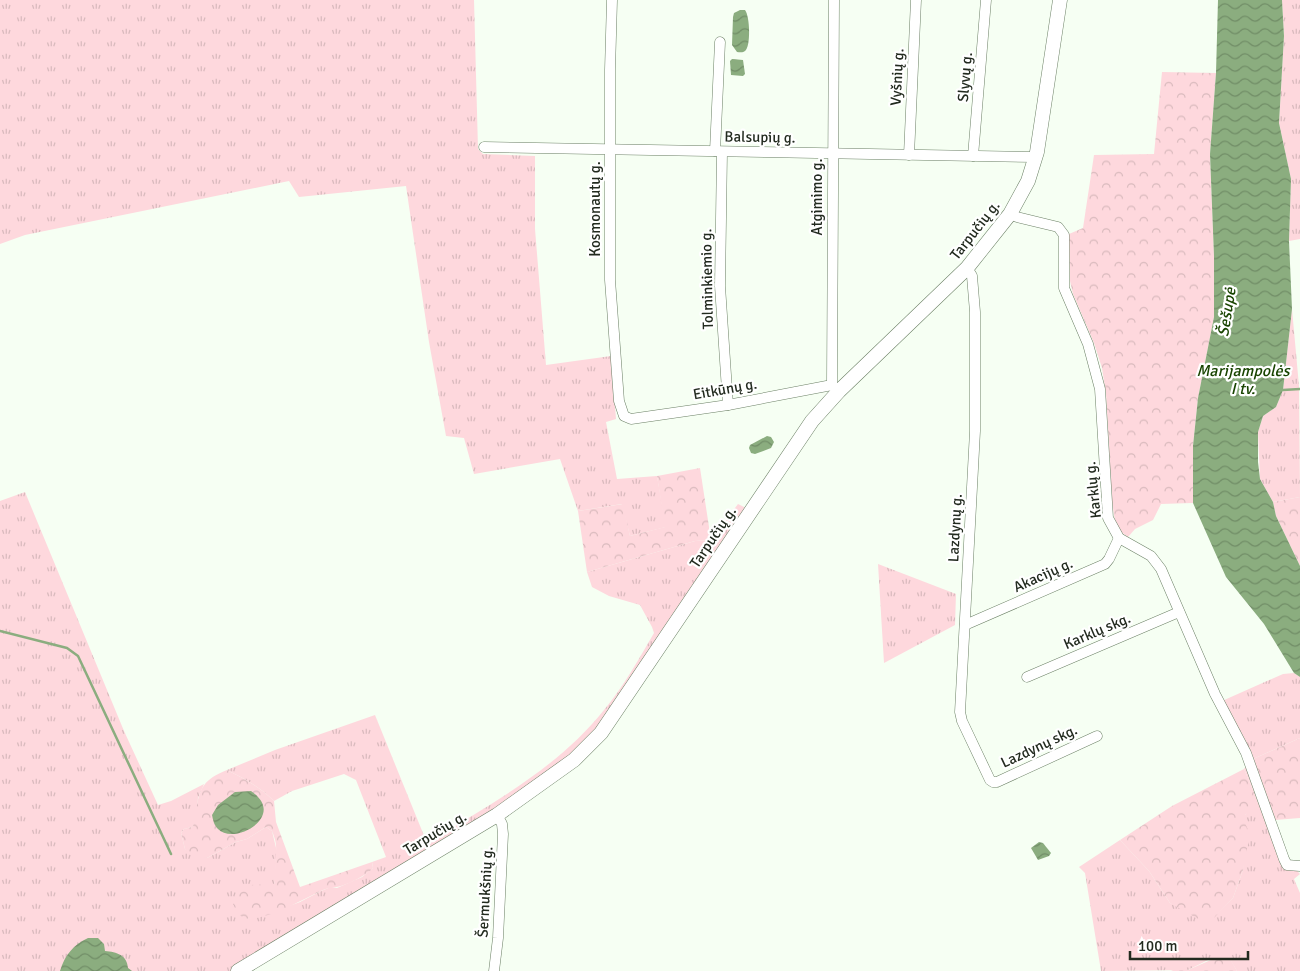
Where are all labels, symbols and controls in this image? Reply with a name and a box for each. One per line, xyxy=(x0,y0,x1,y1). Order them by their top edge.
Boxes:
street label: Vyšnių g. xyxy=(887,48,907,106)
street label: Slyvų g. xyxy=(954,51,976,103)
street label: Balsupių g. xyxy=(724,127,796,147)
street label: Atgimimo g. xyxy=(808,158,826,235)
street label: Kosmonautų g. xyxy=(586,161,604,257)
street label: Tarpučių g. xyxy=(946,197,1004,263)
street label: Tolminkiemio g. xyxy=(697,229,717,329)
water label: Šešupė xyxy=(1213,285,1241,338)
water label: Marijampolės I tv. xyxy=(1196,361,1292,399)
street label: Eitkūnų g. xyxy=(692,375,759,403)
street label: Karklų g. xyxy=(1081,461,1105,519)
street label: Lazdynų g. xyxy=(944,493,966,563)
street label: Tarpučių g. xyxy=(686,503,740,571)
street label: Akacijų g. xyxy=(1011,554,1076,596)
street label: Karklų skg. xyxy=(1061,609,1133,653)
street label: Lazdynų skg. xyxy=(998,720,1080,772)
street label: Tarpučių g. xyxy=(400,807,470,859)
street label: Šermukšnių g. xyxy=(473,846,496,938)
scale bar xyxy=(1130,928,1248,960)
text: 100 m xyxy=(1138,937,1178,955)

